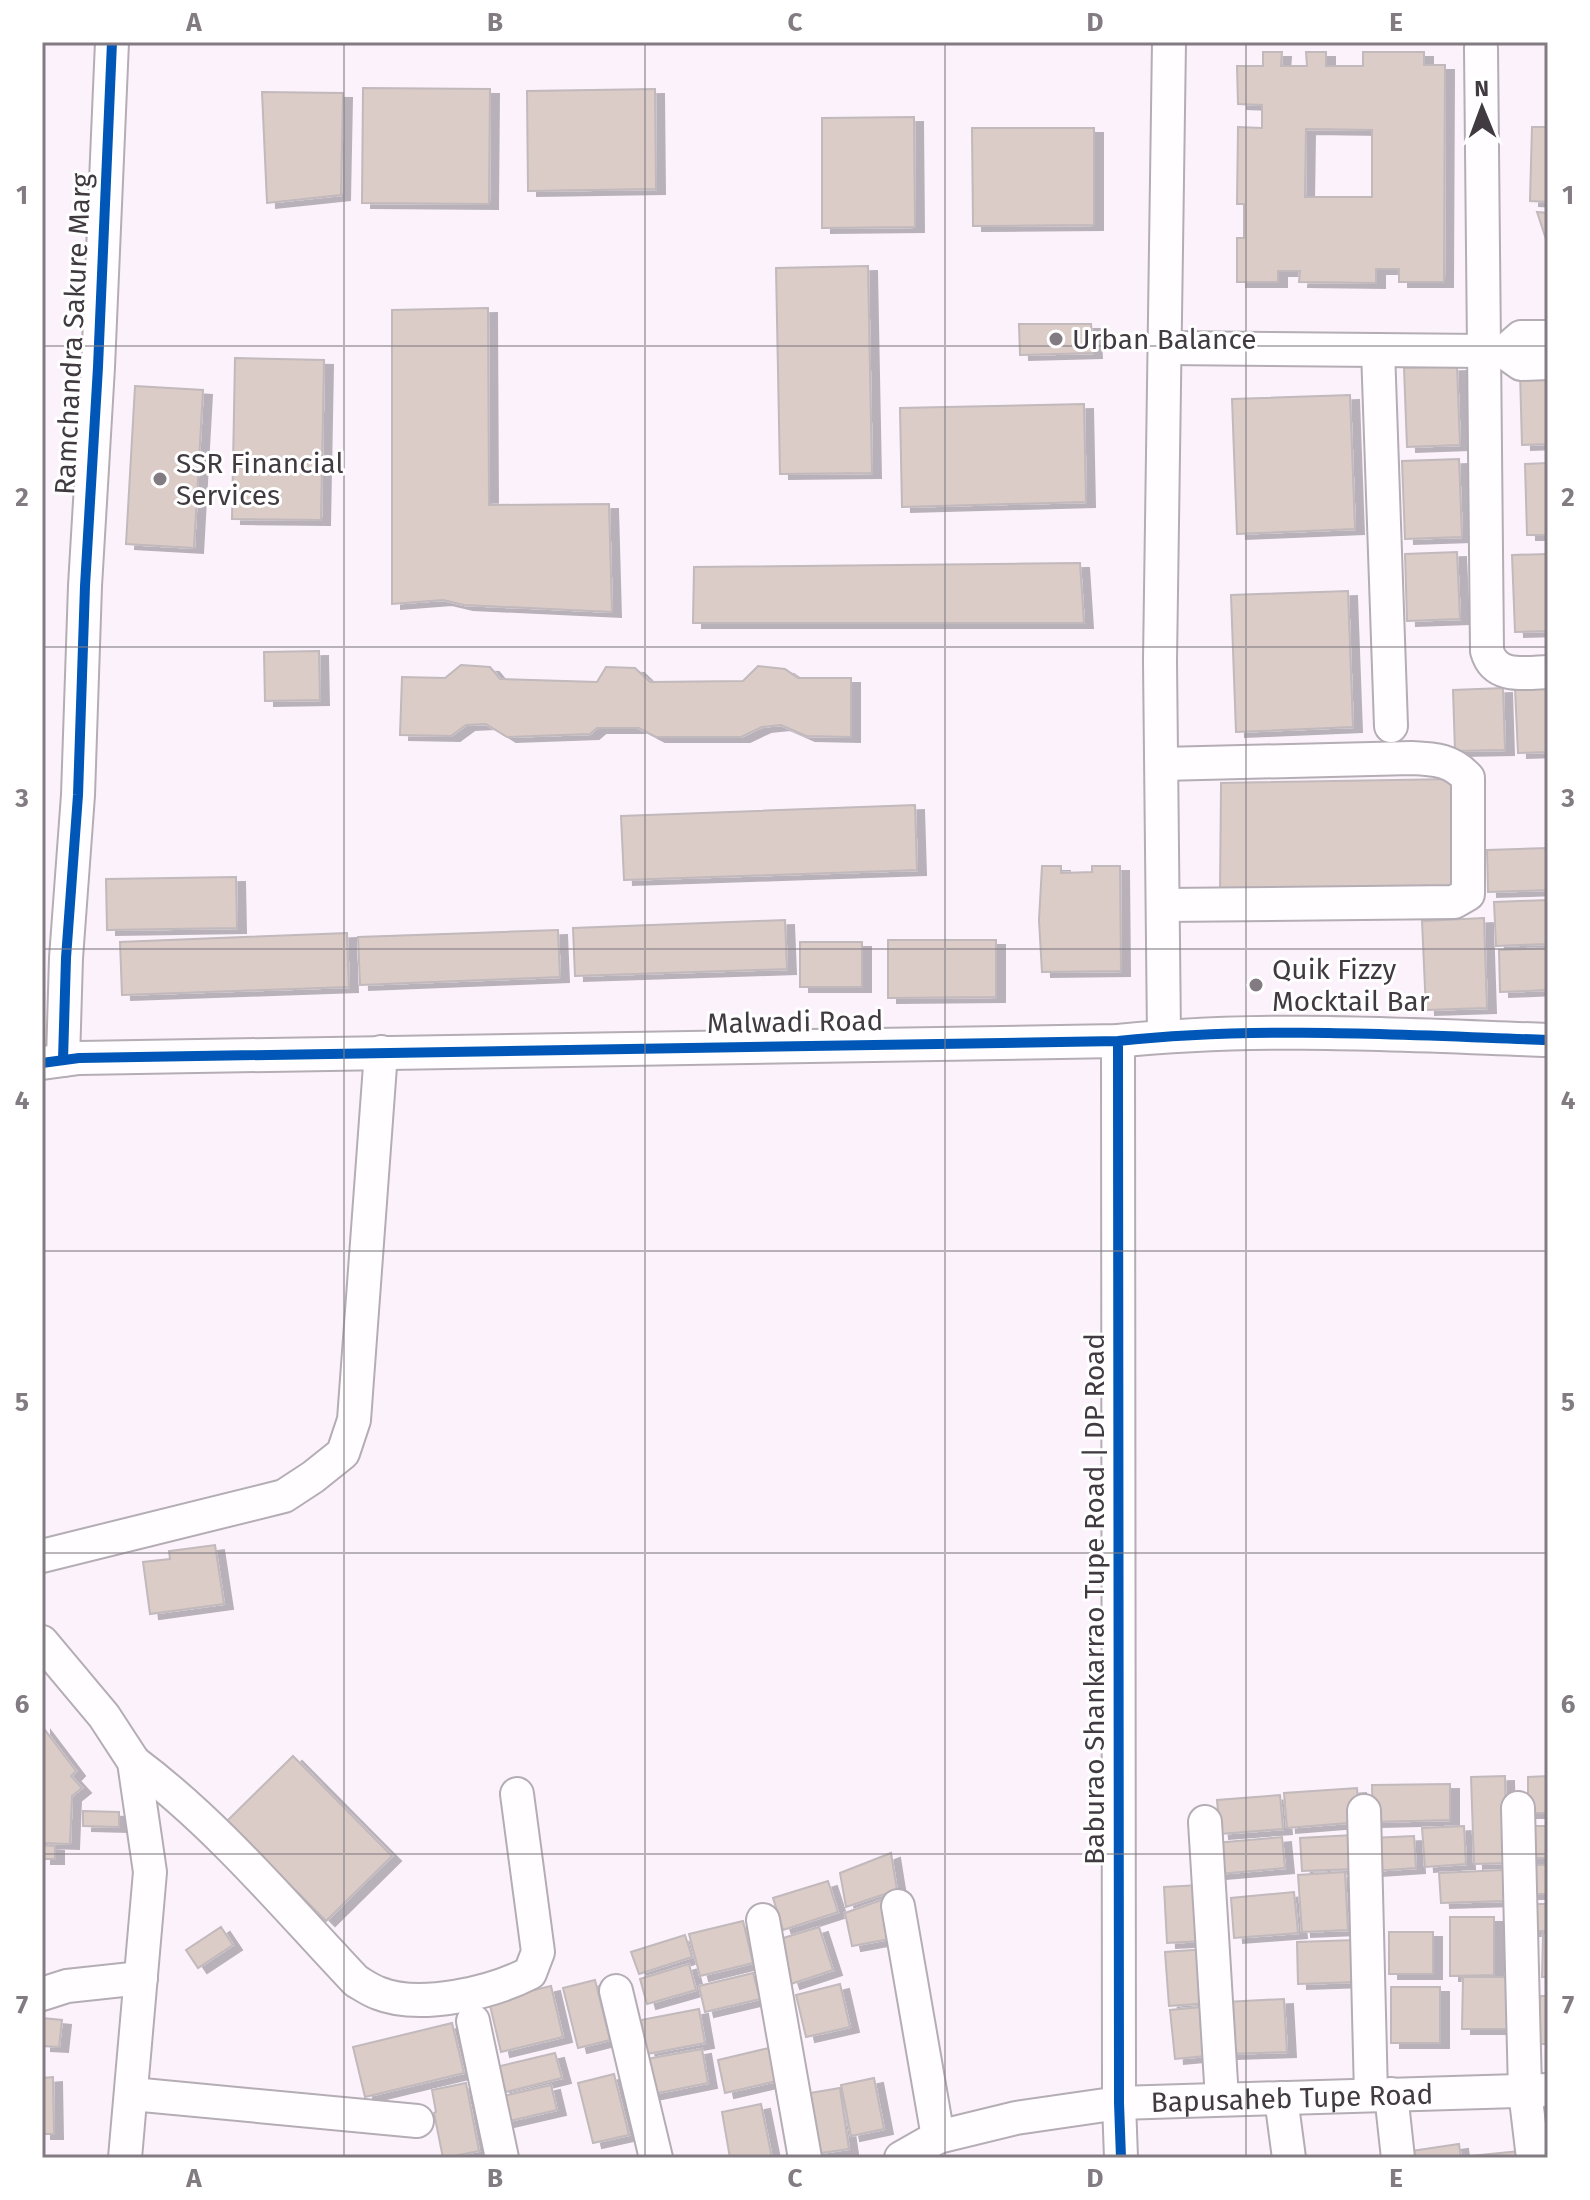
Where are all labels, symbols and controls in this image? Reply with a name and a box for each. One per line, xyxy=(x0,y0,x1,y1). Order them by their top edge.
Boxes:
text: A xyxy=(185,7,202,38)
text: B xyxy=(487,7,503,38)
text: C xyxy=(788,7,803,38)
text: D xyxy=(1087,7,1104,38)
text: E xyxy=(1389,7,1403,38)
north arrow xyxy=(1442,68,1522,148)
text: N xyxy=(1474,75,1489,102)
street label: Ramchandra Sakure Marg xyxy=(48,172,98,496)
text: 1 xyxy=(16,180,28,211)
text: 1 xyxy=(1562,180,1574,211)
place label: Urban Balance xyxy=(1072,323,1257,356)
marker: Urban Balance xyxy=(1047,330,1065,348)
place label: SSR Financial Services xyxy=(176,447,344,512)
marker: SSR Financial Services xyxy=(151,470,169,488)
text: 2 xyxy=(15,482,29,513)
text: 2 xyxy=(1561,482,1575,513)
text: 3 xyxy=(14,783,29,814)
text: 3 xyxy=(1560,783,1575,814)
place label: Quik Fizzy Mocktail Bar xyxy=(1272,953,1430,1018)
marker: Quik Fizzy Mocktail Bar xyxy=(1247,976,1265,994)
street label: Malwadi Road xyxy=(706,1004,884,1040)
text: 4 xyxy=(15,1085,30,1116)
text: 4 xyxy=(1561,1085,1576,1116)
street label: Baburao Shankarrao Tupe Road | DP Road xyxy=(1078,1333,1111,1865)
text: 5 xyxy=(15,1387,29,1418)
text: 5 xyxy=(1561,1387,1575,1418)
text: 6 xyxy=(15,1689,30,1720)
text: 6 xyxy=(1561,1689,1576,1720)
text: 7 xyxy=(16,1990,28,2021)
text: 7 xyxy=(1562,1990,1574,2021)
street label: Bapusaheb Tupe Road xyxy=(1150,2077,1434,2119)
text: A xyxy=(185,2163,202,2194)
text: B xyxy=(487,2163,503,2194)
text: C xyxy=(788,2163,803,2194)
text: D xyxy=(1087,2163,1104,2194)
text: E xyxy=(1389,2163,1403,2194)

